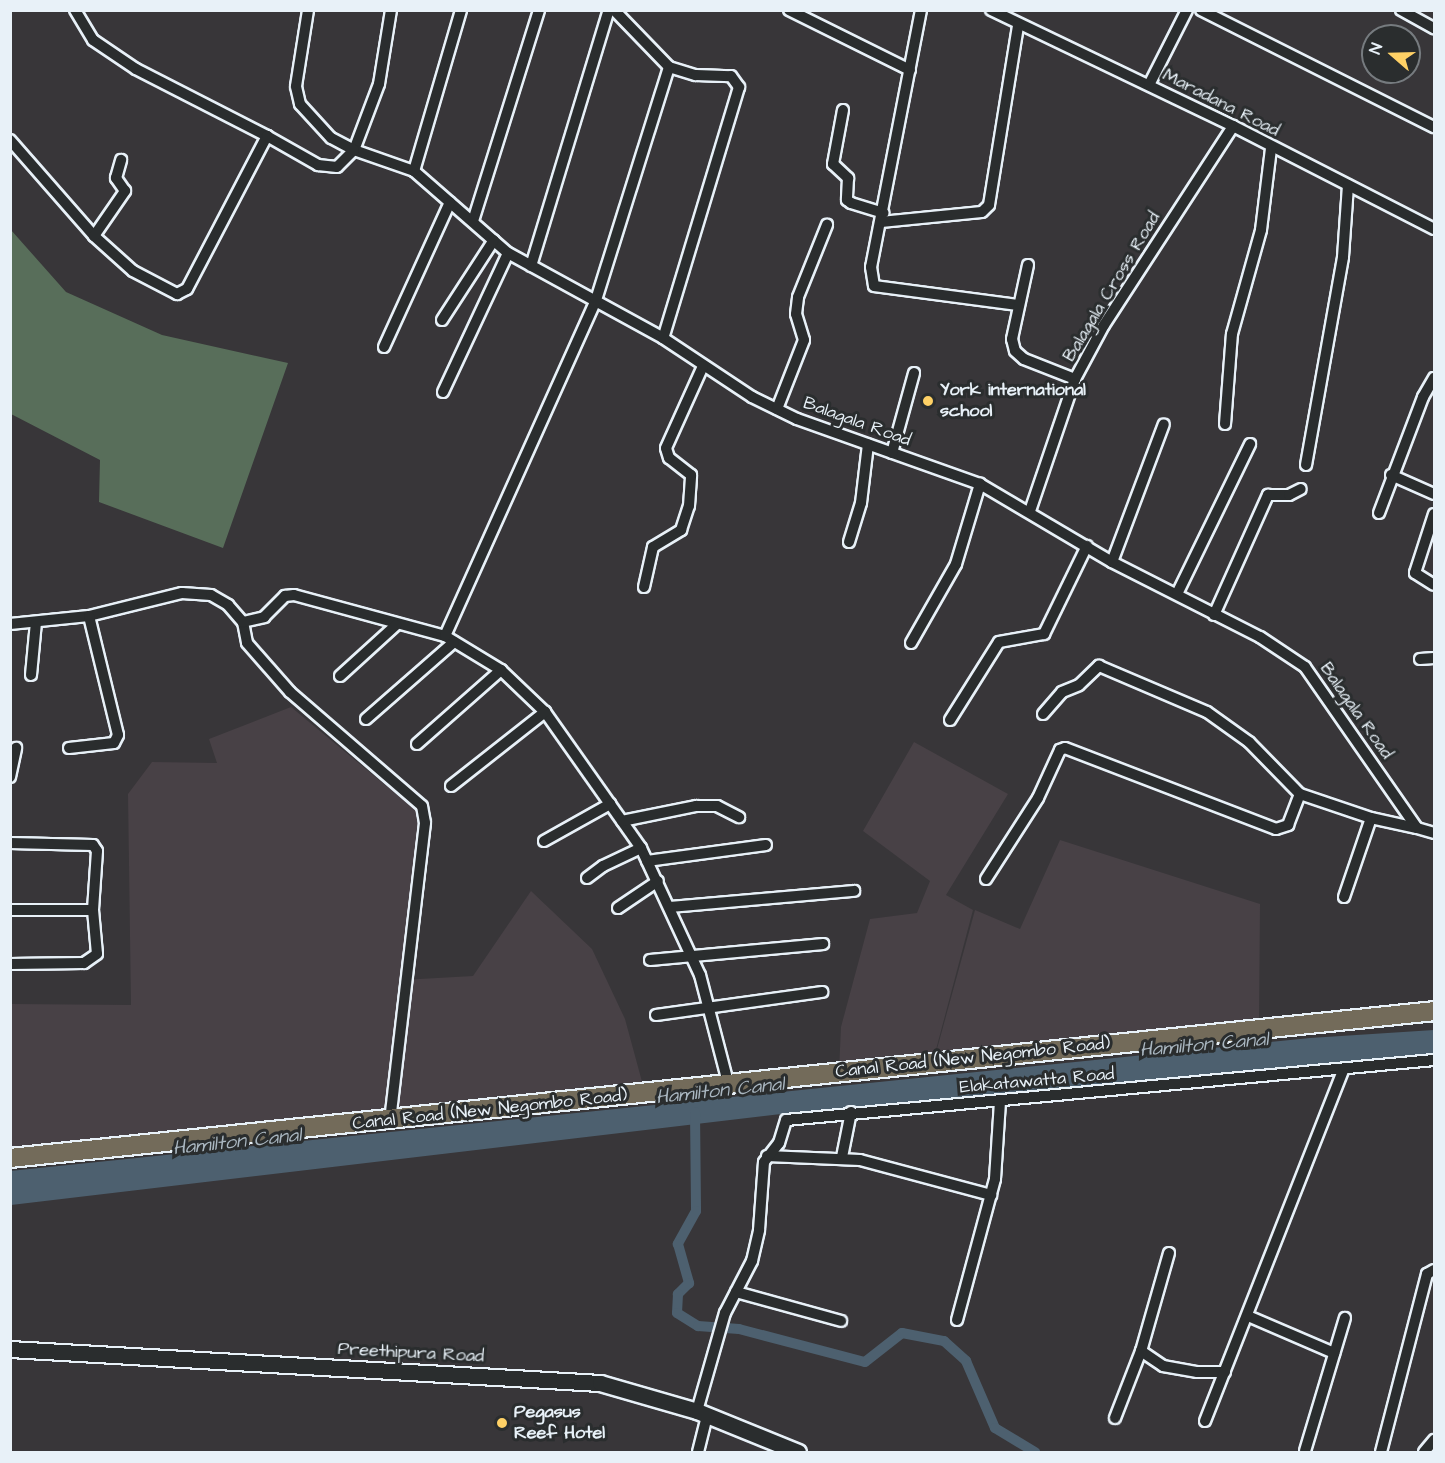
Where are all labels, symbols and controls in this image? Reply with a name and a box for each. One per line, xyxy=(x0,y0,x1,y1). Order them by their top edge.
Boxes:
north arrow xyxy=(1361,24,1421,84)
text: N xyxy=(1364,40,1388,57)
street label: Maradana Road xyxy=(1159,64,1283,142)
street label: Balagala Cross Road xyxy=(1059,208,1165,366)
place label: York international school xyxy=(940,380,1086,422)
street label: Balagala Road xyxy=(800,393,914,451)
marker: York international school xyxy=(921,394,935,408)
street label: Balagala Road xyxy=(1315,659,1397,763)
water label: Hamilton Canal xyxy=(1139,1027,1269,1063)
street label: Canal Road (New Negombo Road) xyxy=(834,1033,1112,1083)
street label: Elakatawatta Road xyxy=(959,1063,1115,1099)
water label: Hamilton Canal xyxy=(655,1072,785,1110)
street label: Canal Road (New Negombo Road) xyxy=(351,1085,629,1135)
water label: Hamilton Canal xyxy=(172,1123,302,1161)
street label: Preethipura Road xyxy=(337,1338,485,1368)
place label: Pegasus Reef Hotel xyxy=(514,1402,605,1444)
marker: Pegasus Reef Hotel xyxy=(495,1416,509,1430)

